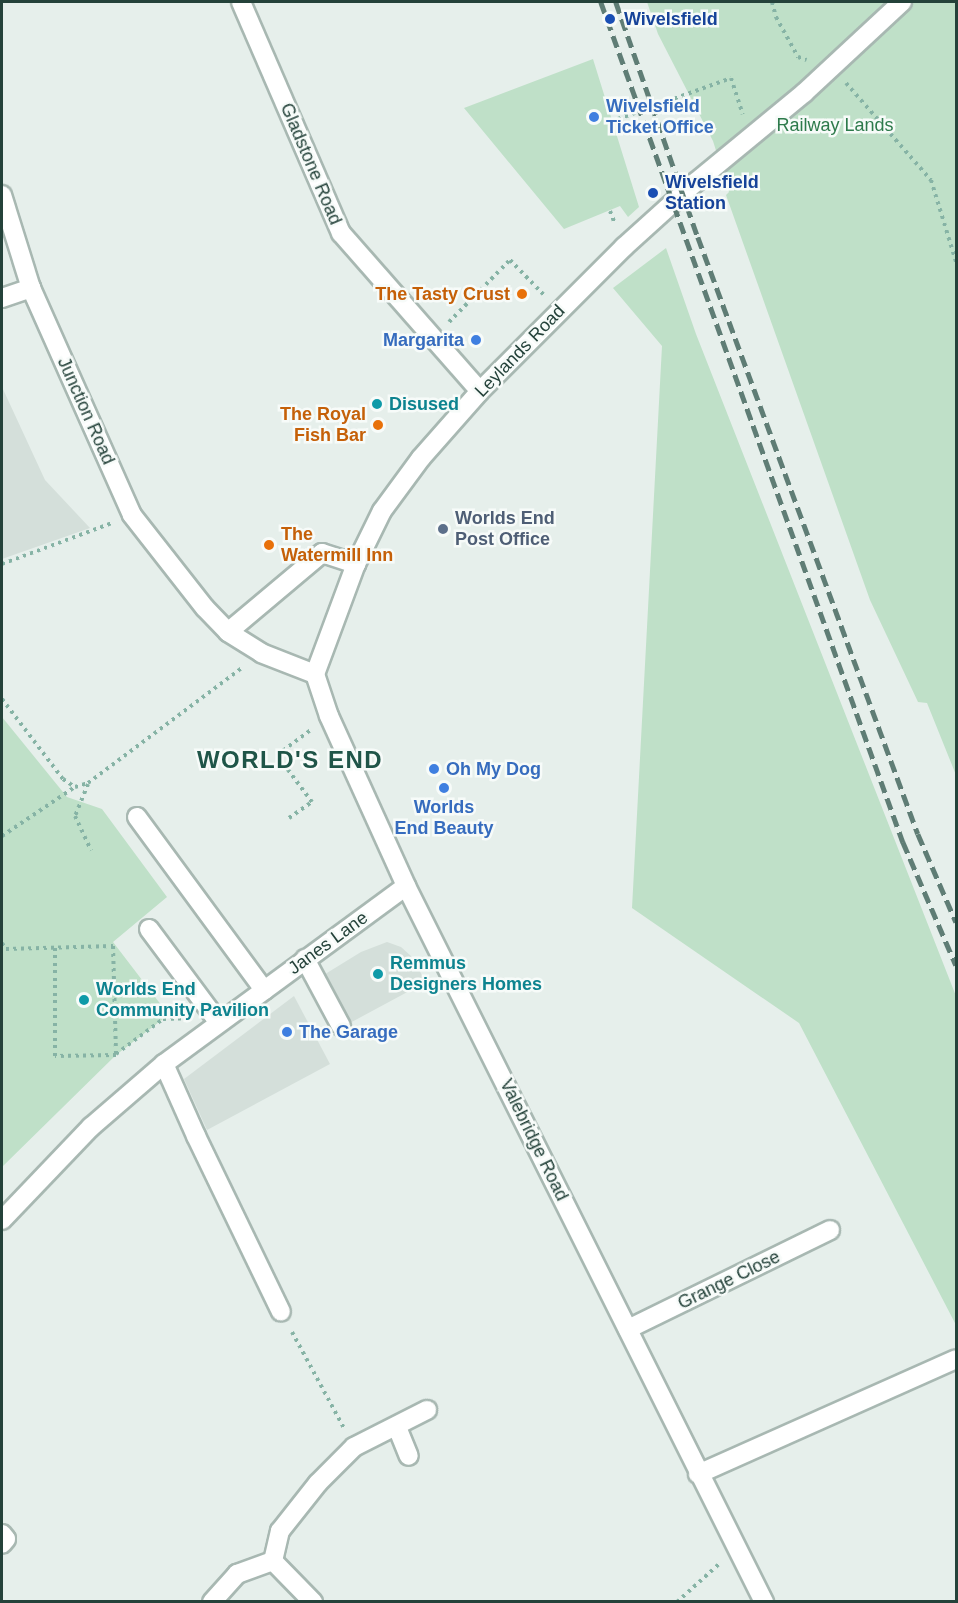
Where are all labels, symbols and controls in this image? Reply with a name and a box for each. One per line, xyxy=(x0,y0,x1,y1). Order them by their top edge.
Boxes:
place label: Wivelsfield xyxy=(624,8,718,30)
marker: Wivelsfield xyxy=(601,10,619,28)
place label: Wivelsfield Ticket Office xyxy=(606,96,714,138)
street label: Gladstone Road xyxy=(276,100,346,228)
marker: Wivelsfield Ticket Office xyxy=(587,110,601,124)
park label: Railway Lands xyxy=(776,114,894,136)
place label: Wivelsfield Station xyxy=(665,172,759,214)
marker: Wivelsfield Station xyxy=(646,186,660,200)
place label: The Tasty Crust xyxy=(375,283,510,305)
marker: The Tasty Crust xyxy=(515,287,529,301)
street label: Leylands Road xyxy=(471,300,569,402)
place label: Margarita xyxy=(383,329,464,351)
marker: Margarita xyxy=(469,333,483,347)
street label: Junction Road xyxy=(53,354,119,468)
place label: Disused xyxy=(389,393,459,415)
marker: Disused xyxy=(370,397,384,411)
place label: The Royal Fish Bar xyxy=(280,404,366,446)
marker: The Royal Fish Bar xyxy=(371,418,385,432)
place label: Worlds End Post Office xyxy=(455,508,555,550)
marker: Worlds End Post Office xyxy=(436,522,450,536)
place label: The Watermill Inn xyxy=(281,524,393,566)
marker: The Watermill Inn xyxy=(262,538,276,552)
district label: WORLD'S END xyxy=(197,746,383,774)
place label: Oh My Dog xyxy=(446,758,541,780)
marker: Oh My Dog xyxy=(427,762,441,776)
marker: Worlds End Beauty xyxy=(437,781,451,795)
place label: Worlds End Beauty xyxy=(394,797,494,840)
street label: Janes Lane xyxy=(284,907,372,979)
place label: Remmus Designers Homes xyxy=(390,953,542,996)
marker: Remmus Designers Homes xyxy=(371,967,385,981)
place label: Worlds End Community Pavilion xyxy=(96,979,269,1022)
marker: Worlds End Community Pavilion xyxy=(77,993,91,1007)
place label: The Garage xyxy=(299,1021,398,1043)
marker: The Garage xyxy=(280,1025,294,1039)
street label: Valebridge Road xyxy=(495,1076,573,1204)
street label: Grange Close xyxy=(674,1246,784,1314)

